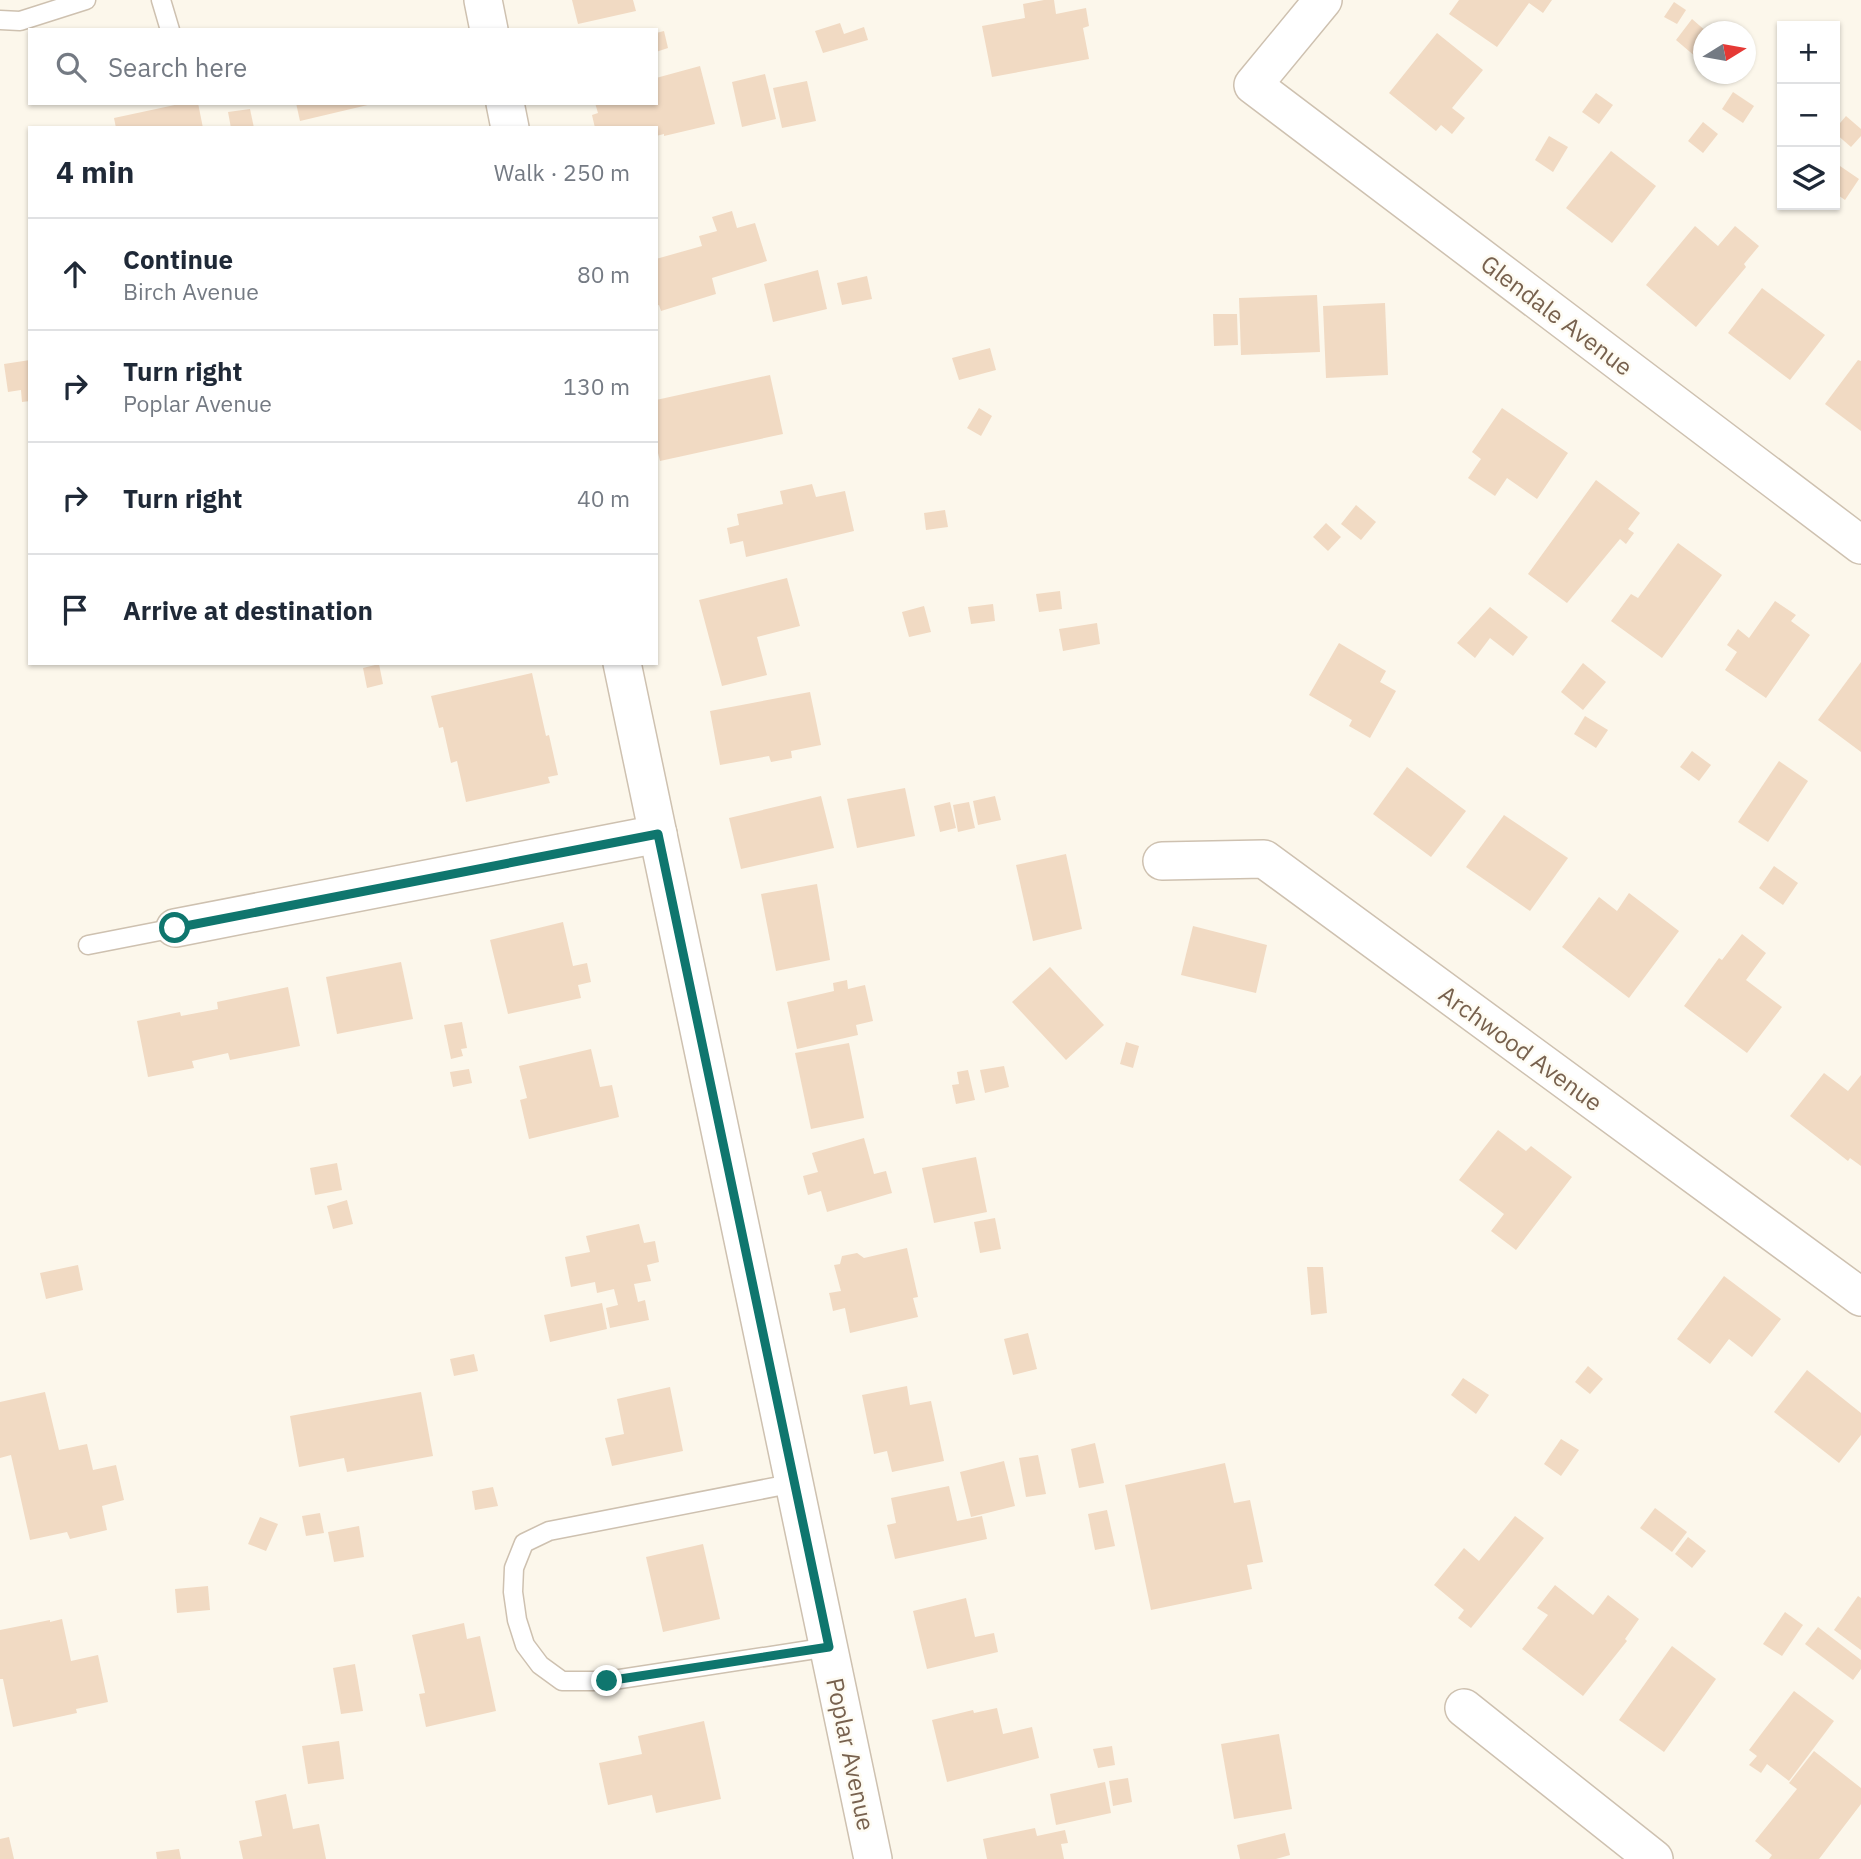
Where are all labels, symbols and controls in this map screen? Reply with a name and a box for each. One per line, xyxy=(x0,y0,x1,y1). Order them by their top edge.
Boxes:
north arrow xyxy=(1693,21,1756,84)
map controls xyxy=(1777,21,1840,210)
button: + xyxy=(1777,21,1840,84)
search box xyxy=(28,28,658,105)
icon: search xyxy=(52,48,90,86)
text: Search here xyxy=(108,50,247,84)
button: − xyxy=(1777,84,1840,147)
button: layers xyxy=(1777,147,1840,210)
text: 4 min xyxy=(56,152,134,191)
text: Walk · 250 m xyxy=(494,157,630,187)
text: Continue xyxy=(123,242,233,276)
street label: Glendale Avenue xyxy=(1475,247,1639,383)
icon: ahead xyxy=(56,255,94,293)
text: 80 m xyxy=(577,259,630,289)
text: Birch Avenue xyxy=(123,276,259,306)
text: Turn right xyxy=(123,354,242,388)
icon: right xyxy=(56,367,94,405)
text: 130 m xyxy=(563,371,630,401)
text: Poplar Avenue xyxy=(123,388,272,418)
icon: right xyxy=(56,479,94,517)
text: Turn right xyxy=(123,481,242,515)
text: 40 m xyxy=(577,483,630,513)
icon: arrive xyxy=(56,591,94,629)
text: Arrive at destination xyxy=(123,593,373,627)
route start xyxy=(159,912,190,943)
street label: Archwood Avenue xyxy=(1433,978,1609,1118)
route end xyxy=(591,1665,622,1696)
street label: Poplar Avenue xyxy=(819,1675,883,1833)

